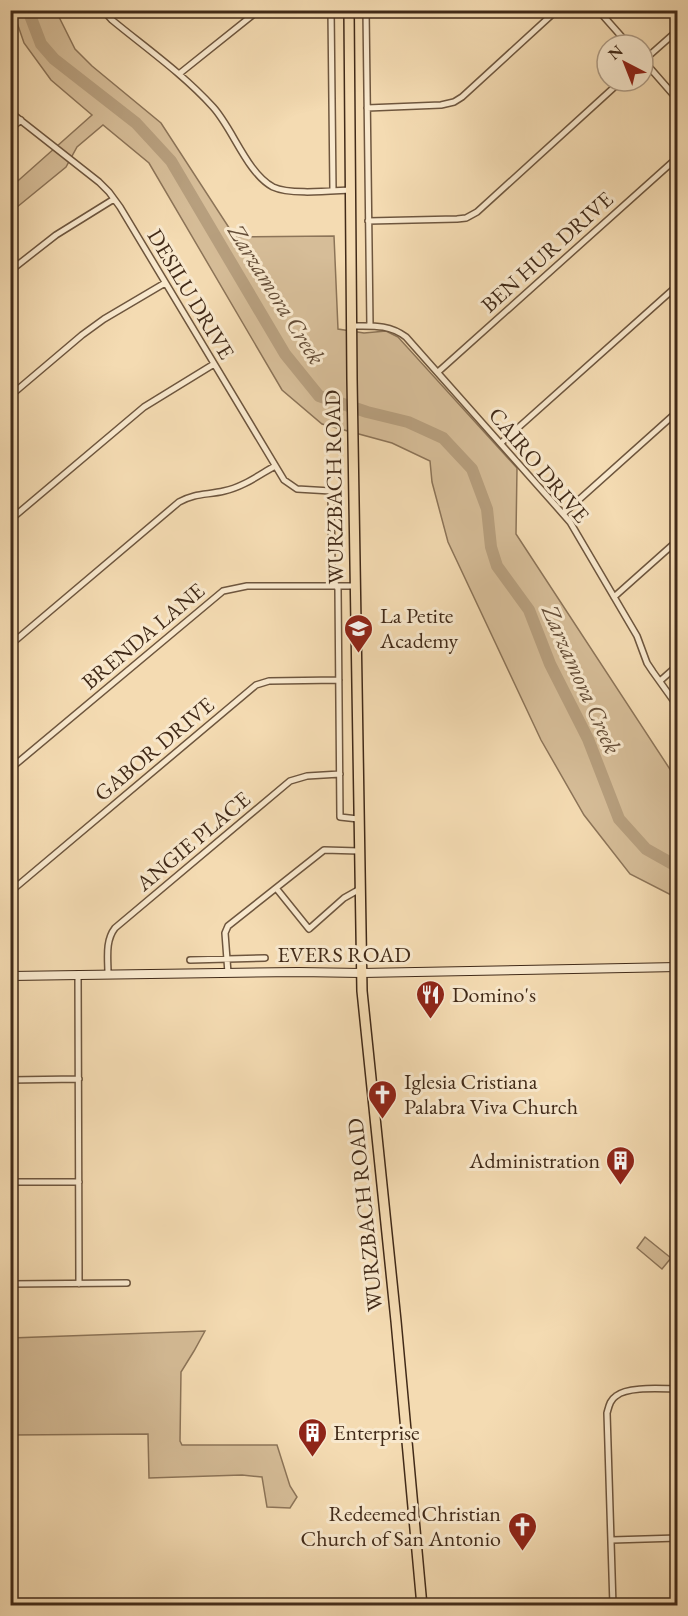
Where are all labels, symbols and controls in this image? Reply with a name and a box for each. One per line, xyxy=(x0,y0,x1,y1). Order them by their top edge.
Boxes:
north arrow xyxy=(595,33,655,93)
text: N xyxy=(603,40,627,64)
street label: BEN HUR DRIVE xyxy=(475,185,619,319)
water label: Zarzamora Creek xyxy=(221,217,333,370)
street label: DESILU DRIVE xyxy=(141,223,241,365)
street label: WURZBACH ROAD xyxy=(318,390,350,584)
street label: CAIRO DRIVE xyxy=(482,401,596,529)
street label: BRENDA LANE xyxy=(76,576,210,696)
water label: Zarzamora Creek xyxy=(535,599,629,759)
place label: La Petite Academy xyxy=(379,601,459,655)
school or university icon: La Petite Academy xyxy=(343,612,375,654)
street label: GABOR DRIVE xyxy=(88,690,220,808)
street label: ANGIE PLACE xyxy=(129,785,256,898)
street label: EVERS ROAD xyxy=(277,940,411,969)
restaurant icon: Domino's xyxy=(415,978,447,1020)
place label: Domino's xyxy=(452,980,536,1009)
place label: Iglesia Cristiana Palabra Viva Church xyxy=(404,1067,578,1121)
church icon: Iglesia Cristiana Palabra Viva Church xyxy=(367,1078,399,1120)
street label: WURZBACH ROAD xyxy=(340,1117,390,1313)
building icon: Administration xyxy=(605,1144,637,1186)
place label: Administration xyxy=(468,1146,600,1175)
building icon: Enterprise xyxy=(296,1416,328,1458)
place label: Enterprise xyxy=(333,1418,420,1447)
place label: Redeemed Christian Church of San Antonio xyxy=(301,1499,501,1553)
church icon: Redeemed Christian Church of San Antonio xyxy=(506,1510,538,1552)

